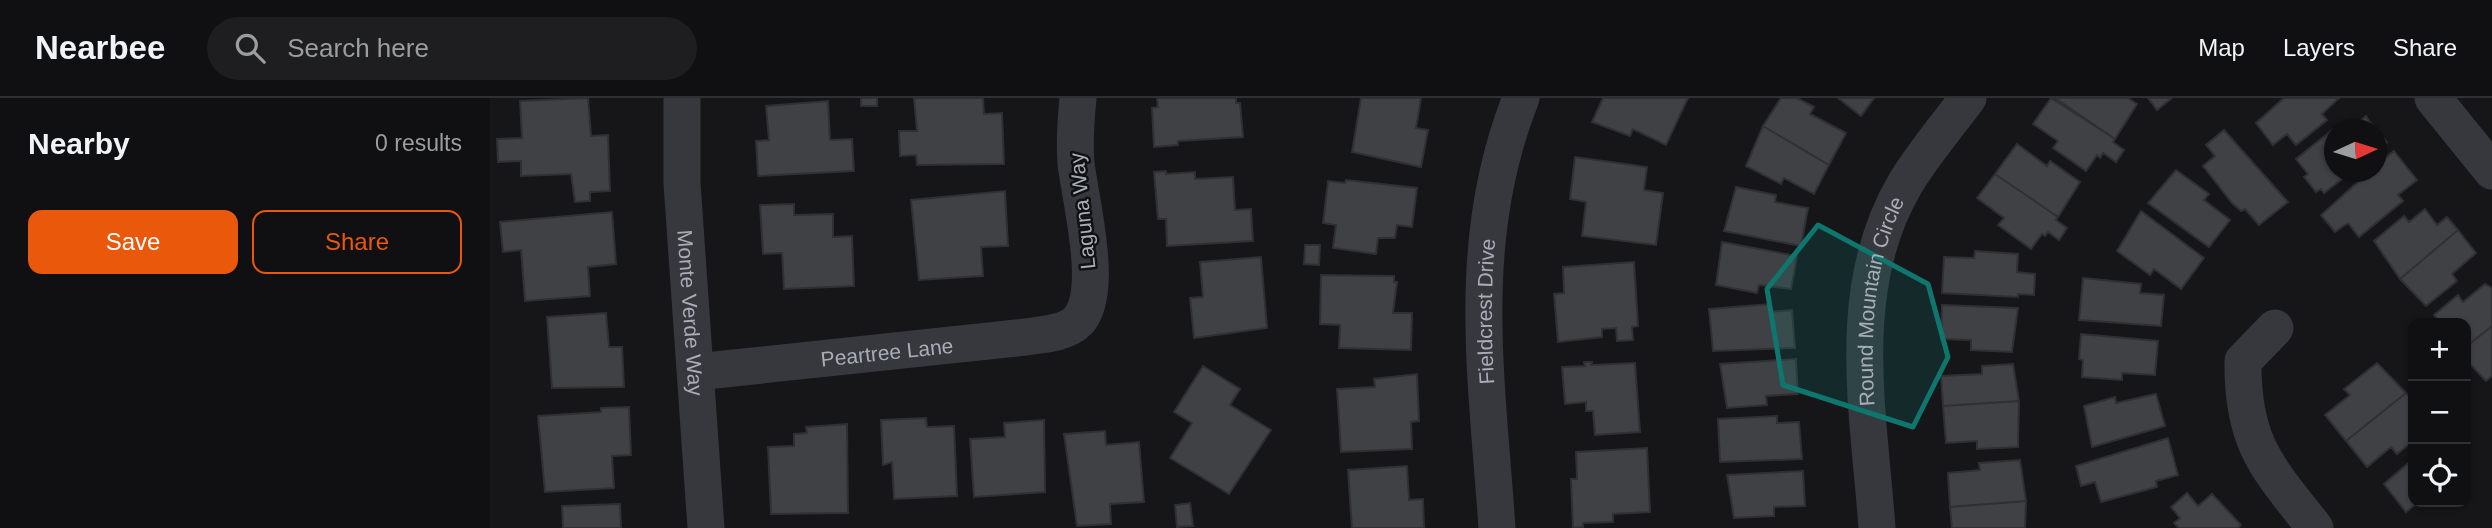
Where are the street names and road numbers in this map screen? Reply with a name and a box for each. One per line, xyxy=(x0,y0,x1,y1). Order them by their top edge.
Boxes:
street label: Laguna Way xyxy=(1064,151,1100,270)
street label: Round Mountain Circle xyxy=(1853,192,1908,407)
street label: Monte Verde Way xyxy=(674,229,708,397)
street label: Fieldcrest Drive xyxy=(1472,238,1499,385)
street label: Peartree Lane xyxy=(819,333,954,370)

